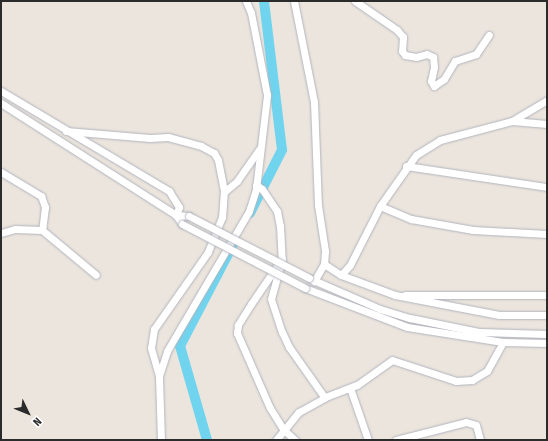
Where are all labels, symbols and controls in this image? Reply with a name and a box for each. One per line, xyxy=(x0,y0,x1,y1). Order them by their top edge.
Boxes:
north arrow xyxy=(8,393,48,433)
text: N xyxy=(30,415,44,428)

